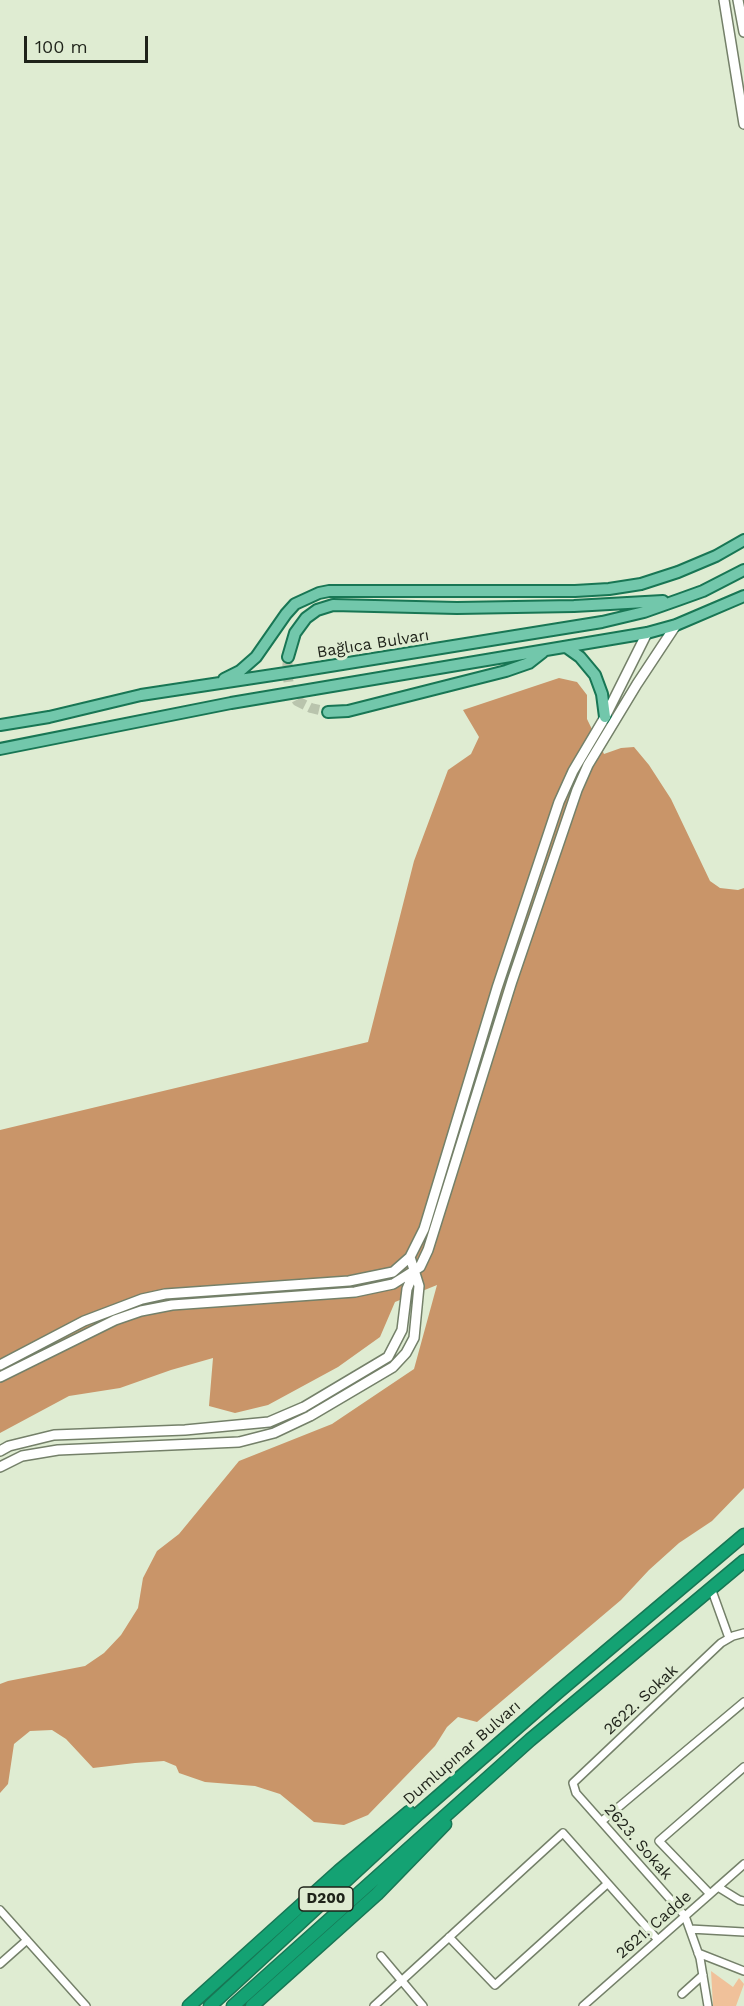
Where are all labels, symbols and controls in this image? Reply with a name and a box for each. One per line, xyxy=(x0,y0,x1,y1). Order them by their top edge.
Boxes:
scale bar xyxy=(27,24,152,62)
text: 100 m xyxy=(35,36,88,57)
street label: Bağlıca Bulvarı xyxy=(315,626,431,662)
street label: 2622. Sokak xyxy=(600,1661,682,1739)
street label: Dumlupınar Bulvarı xyxy=(399,1697,525,1809)
street label: 2623. Sokak xyxy=(600,1800,676,1884)
road number: D200 xyxy=(299,1887,353,1911)
street label: 2621. Cadde xyxy=(612,1887,696,1963)

